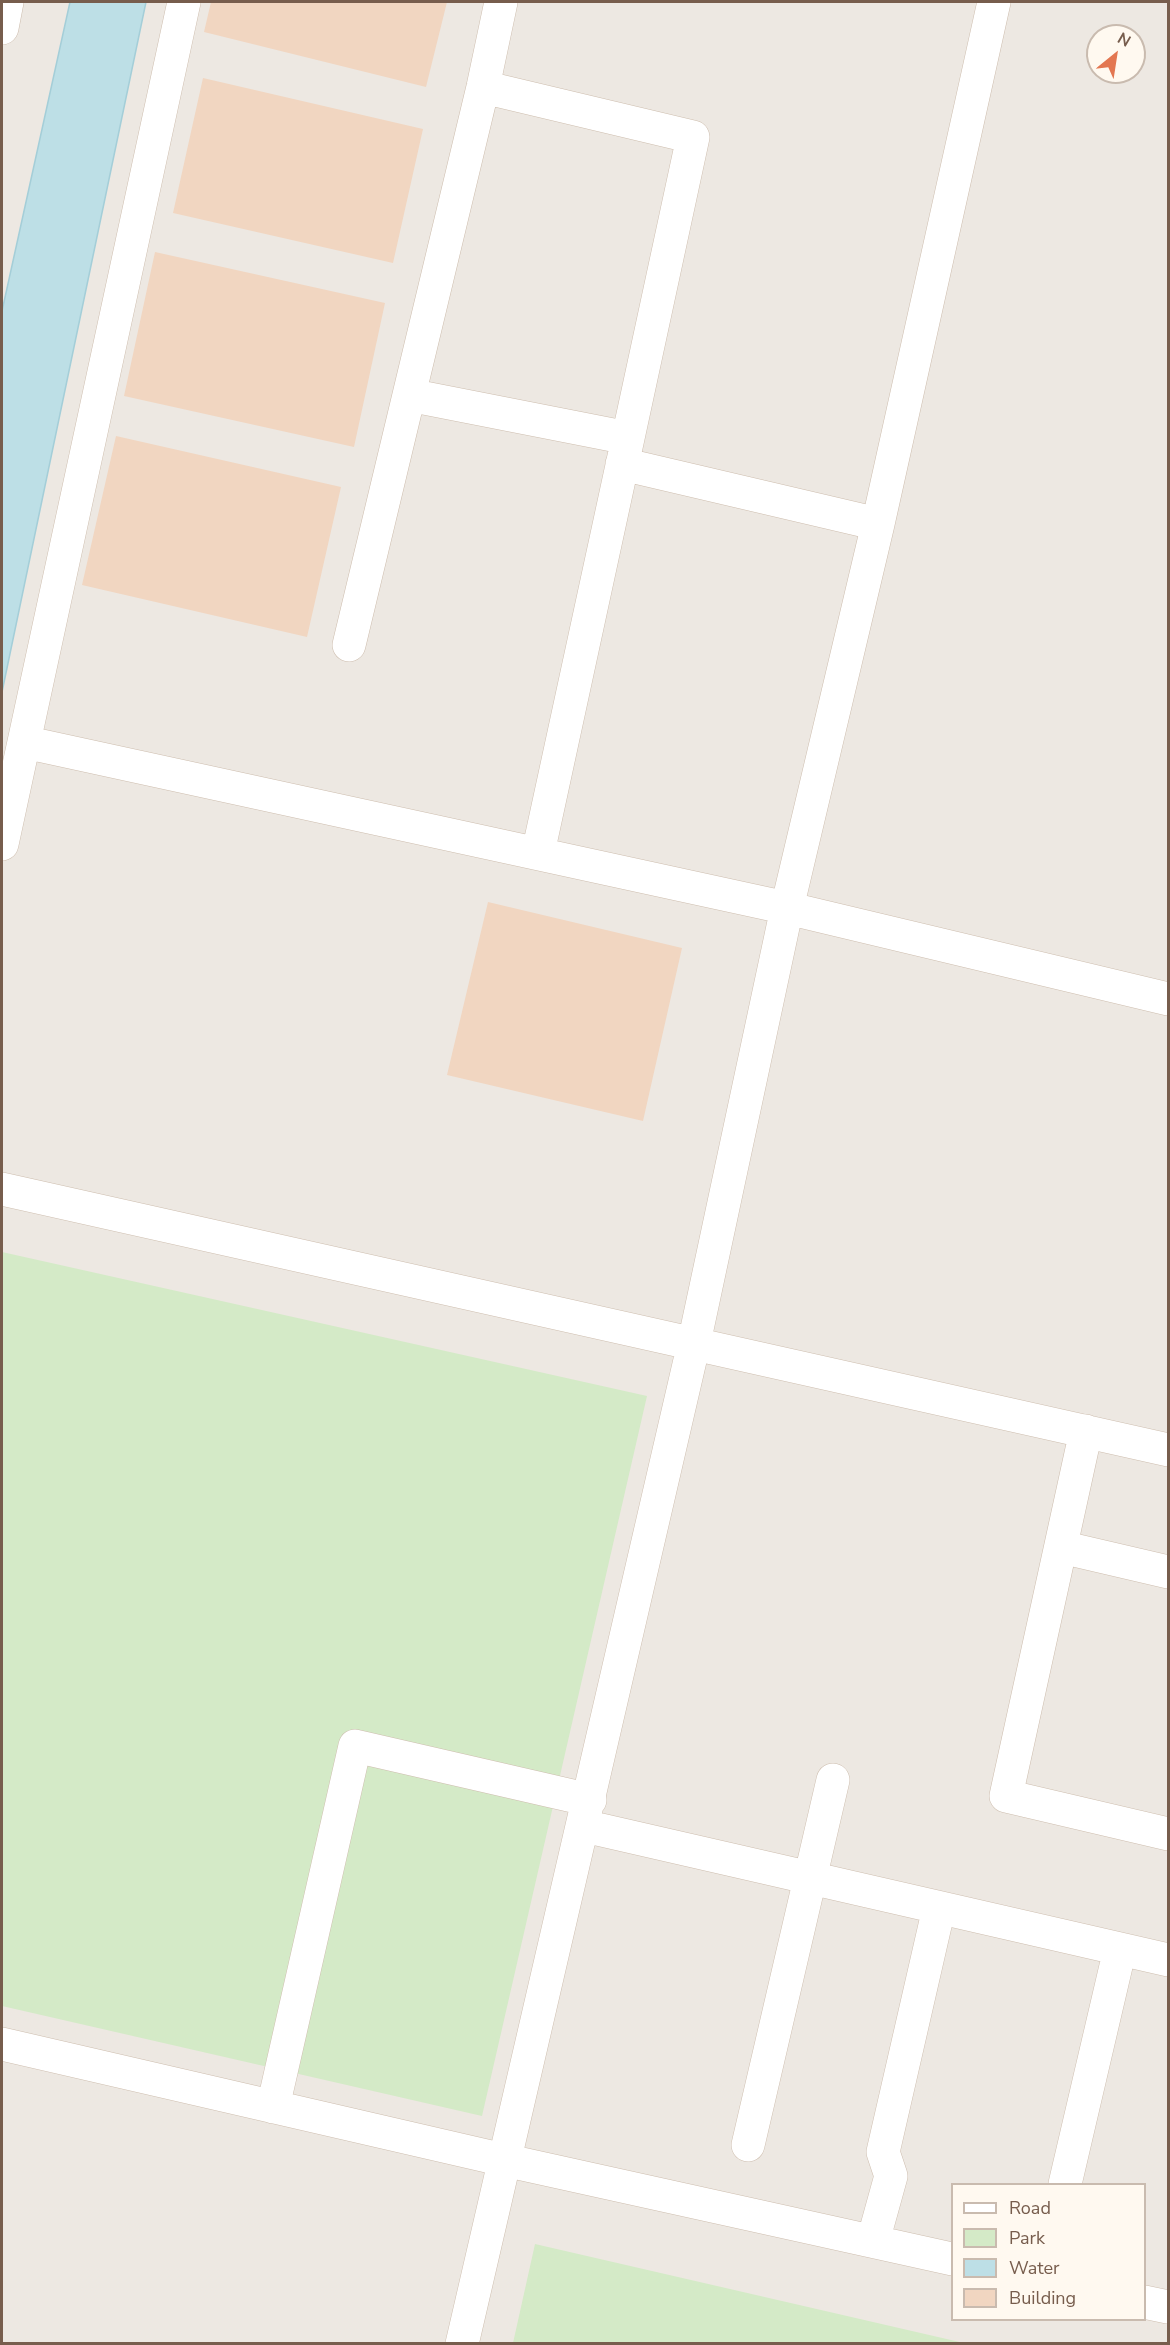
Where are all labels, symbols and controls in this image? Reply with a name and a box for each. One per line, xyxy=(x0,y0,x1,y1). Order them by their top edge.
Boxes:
north arrow xyxy=(1086,24,1146,84)
text: N xyxy=(1113,28,1135,53)
legend xyxy=(951,2183,1146,2321)
text: Road xyxy=(1009,2196,1051,2220)
text: Park xyxy=(1009,2226,1045,2250)
text: Water xyxy=(1009,2256,1060,2280)
text: Building xyxy=(1009,2286,1076,2310)

